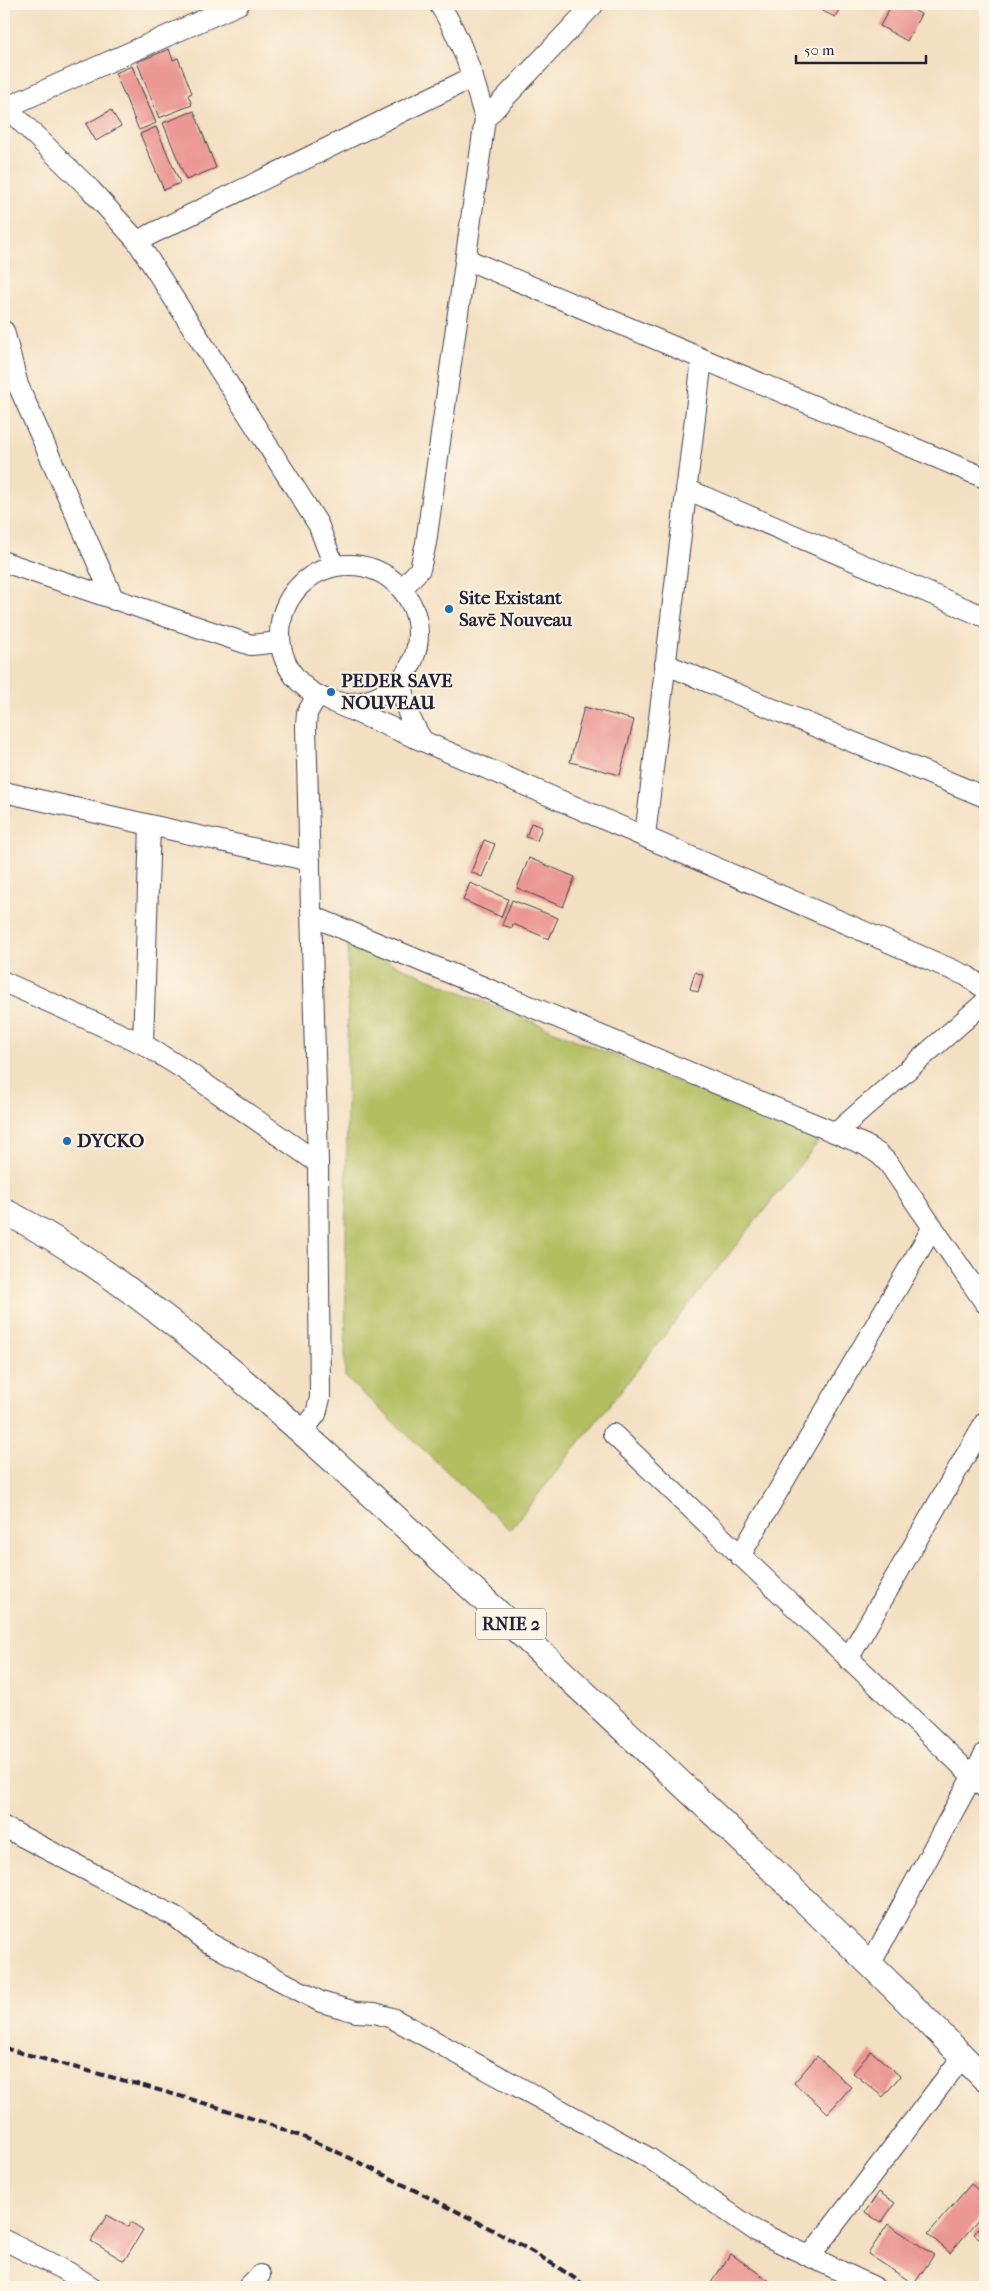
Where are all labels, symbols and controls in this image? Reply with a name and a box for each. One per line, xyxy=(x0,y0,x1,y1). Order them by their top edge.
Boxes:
scale bar xyxy=(796,32,926,64)
text: 50 m xyxy=(804,41,835,59)
place label: Site Existant Savē Nouveau xyxy=(459,587,572,631)
marker: Site Existant Savē Nouveau xyxy=(443,603,455,615)
place label: PEDER SAVE NOUVEAU xyxy=(341,670,453,714)
marker: PEDER SAVE NOUVEAU xyxy=(325,686,337,698)
place label: DYCKO xyxy=(77,1130,144,1152)
marker: DYCKO xyxy=(61,1135,73,1147)
road number: RNIE 2 xyxy=(476,1608,546,1640)

